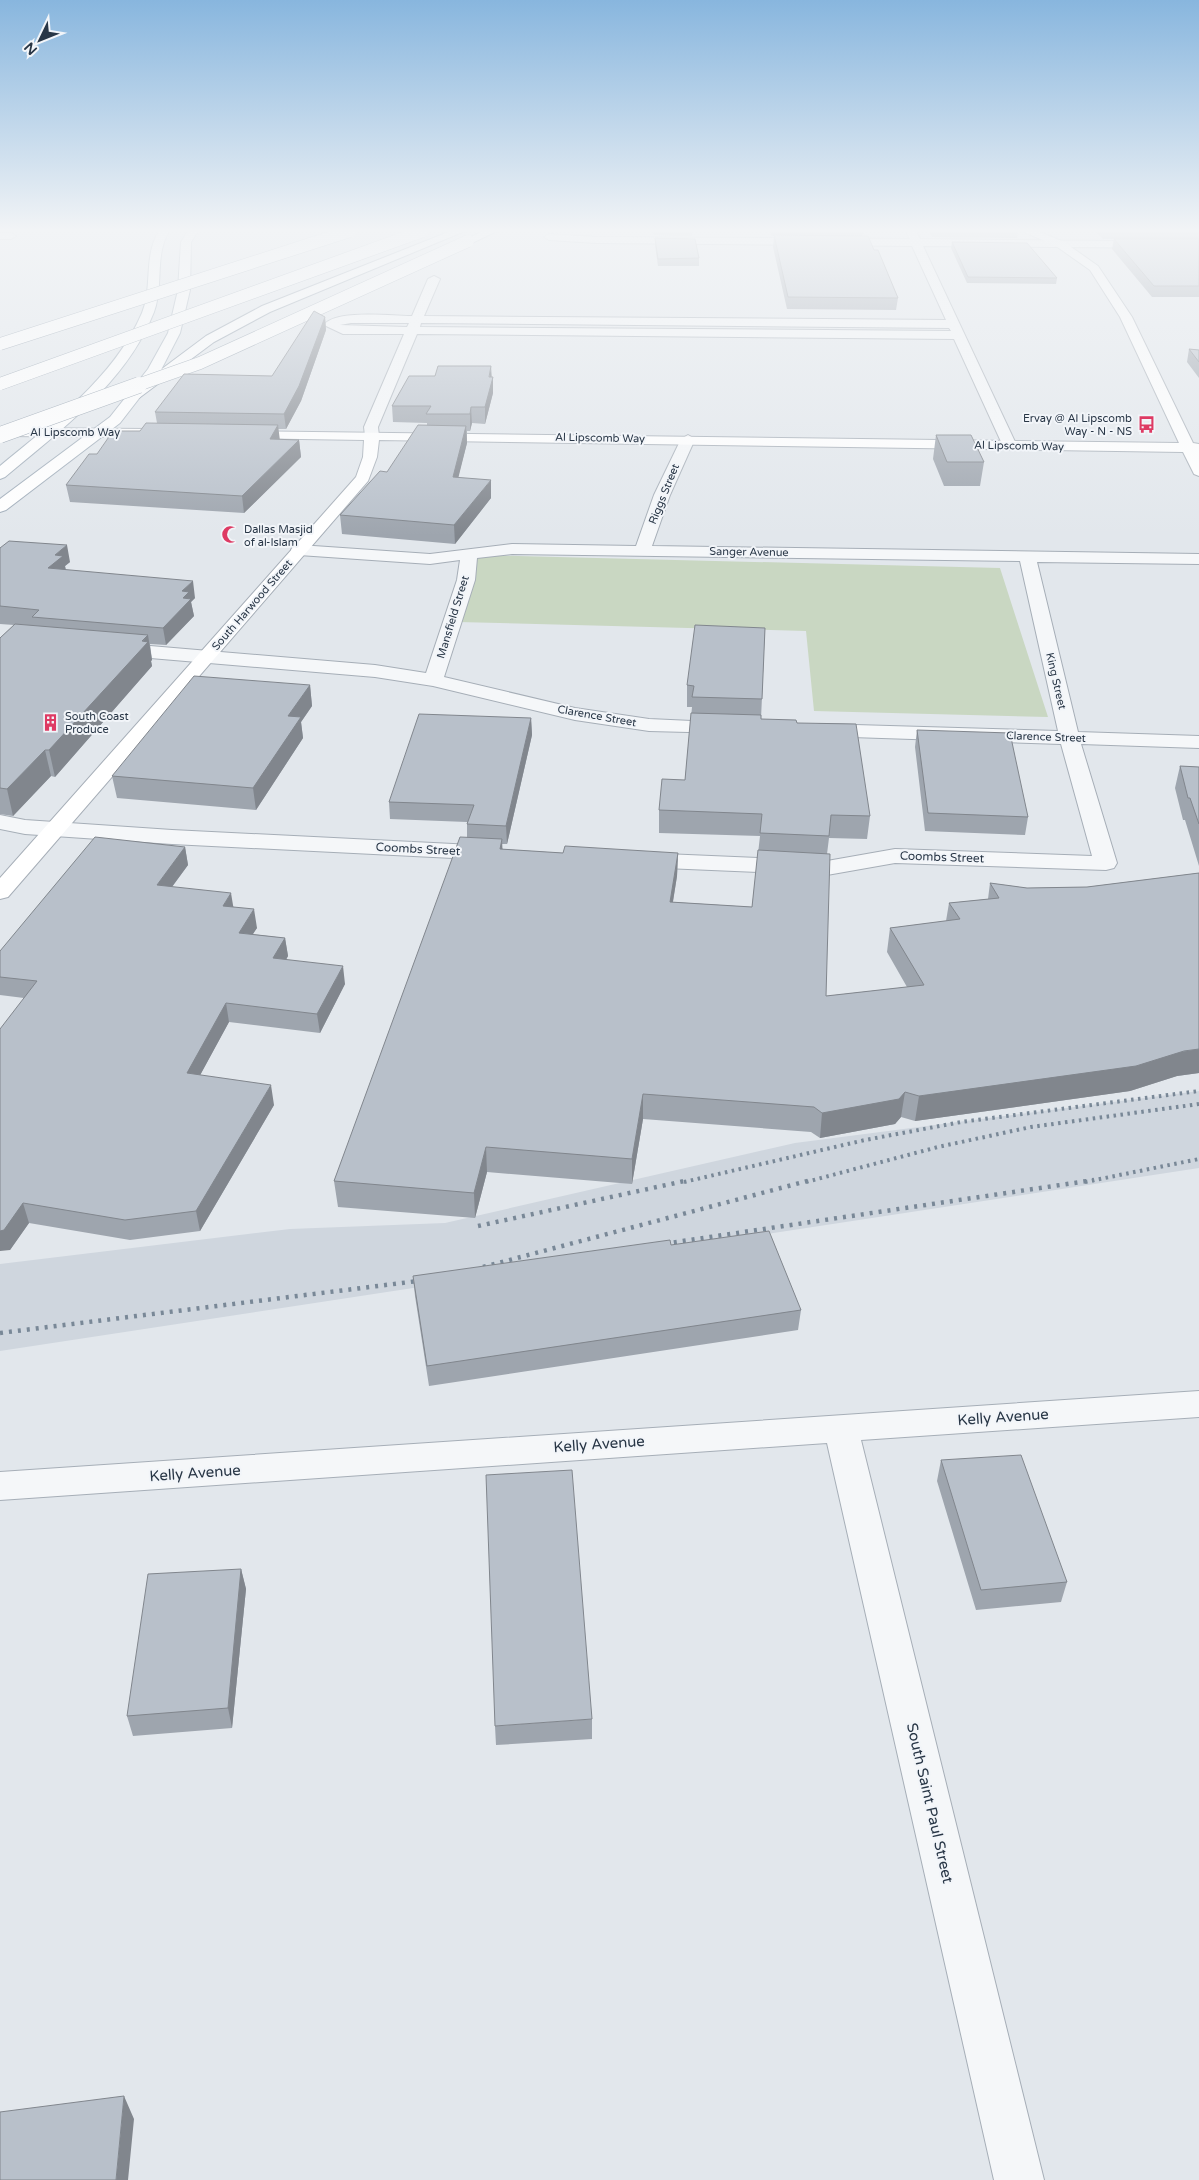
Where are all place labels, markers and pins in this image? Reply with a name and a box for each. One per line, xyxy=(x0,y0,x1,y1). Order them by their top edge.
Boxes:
place label: Ervay @ Al Lipscomb Way - N - NS xyxy=(1023,412,1132,438)
bus stop icon: Ervay @ Al Lipscomb Way - N - NS xyxy=(1136,414,1156,434)
place label: Dallas Masjid of al-Islam xyxy=(244,523,313,549)
mosque icon: Dallas Masjid of al-Islam xyxy=(220,525,240,545)
place label: South Coast Produce xyxy=(65,710,129,736)
building icon: South Coast Produce xyxy=(41,712,61,732)

